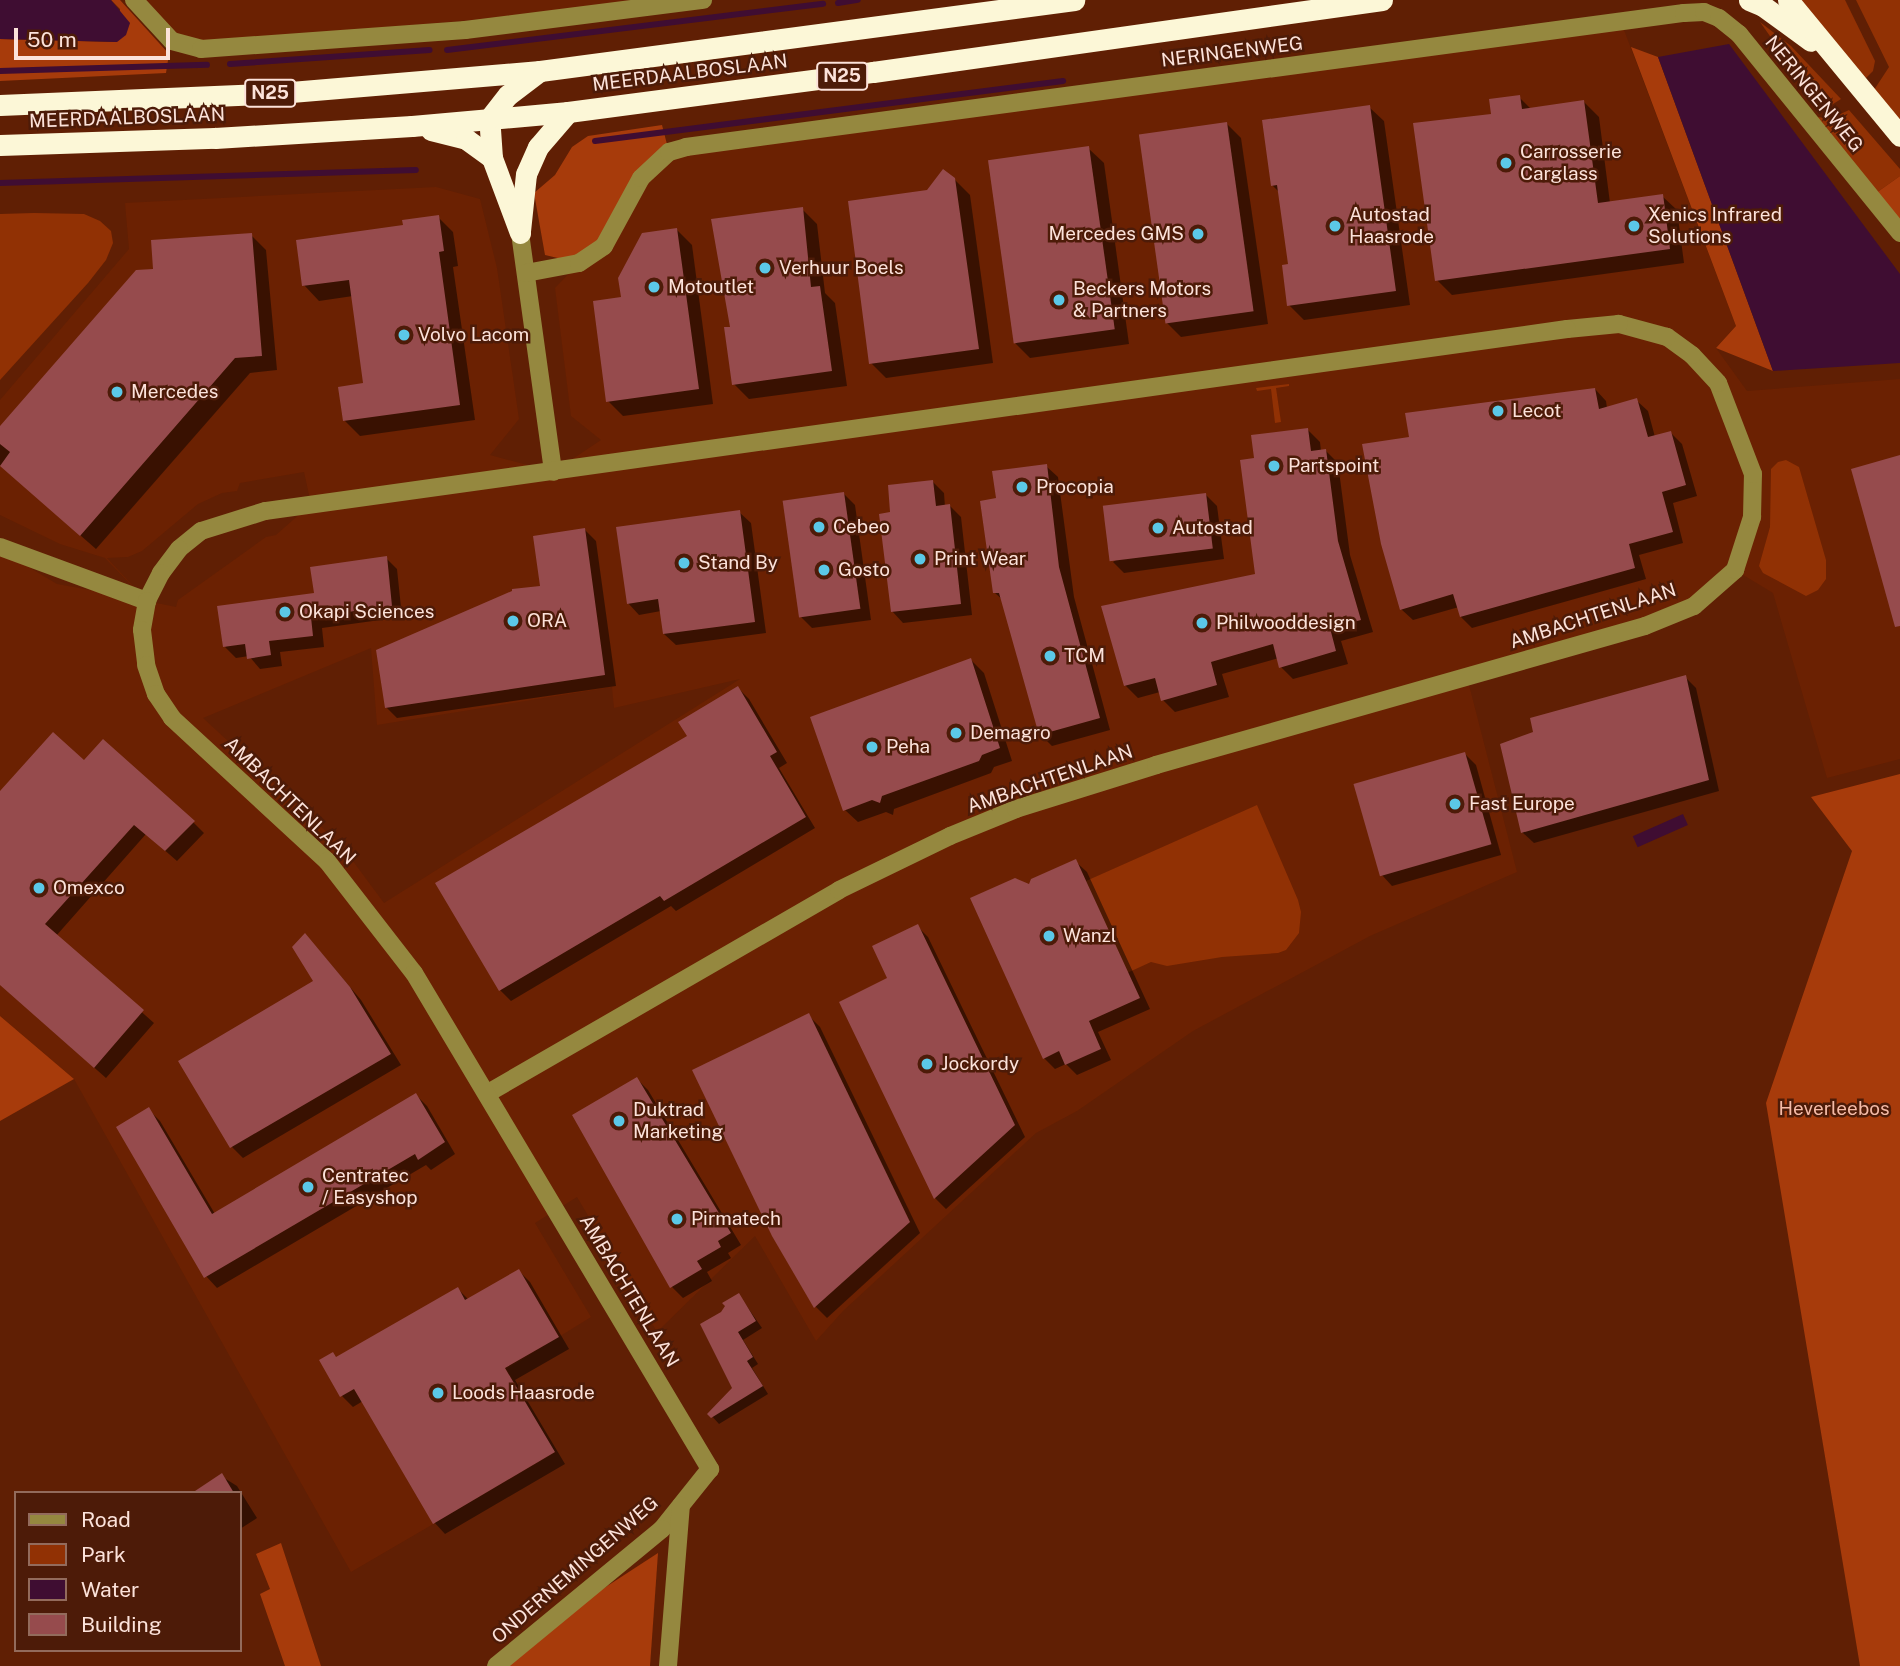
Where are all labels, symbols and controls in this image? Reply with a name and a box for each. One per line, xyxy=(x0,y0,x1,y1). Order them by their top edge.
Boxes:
scale bar xyxy=(18,14,173,58)
text: 50 m xyxy=(27,27,77,52)
street label: NERINGENWEG xyxy=(1760,31,1868,157)
street label: NERINGENWEG xyxy=(1160,32,1304,72)
street label: MEERDAALBOSLAAN xyxy=(591,50,789,96)
road number: N25 xyxy=(816,62,868,90)
road number: N25 xyxy=(244,78,296,108)
street label: MEERDAALBOSLAAN xyxy=(29,103,225,133)
place label: Carrosserie Carglass xyxy=(1520,141,1622,185)
marker: Carrosserie Carglass xyxy=(1498,155,1514,171)
place label: Autostad Haasrode xyxy=(1349,204,1434,248)
place label: Xenics Infrared Solutions xyxy=(1648,204,1782,248)
marker: Autostad Haasrode xyxy=(1327,218,1343,234)
marker: Xenics Infrared Solutions xyxy=(1626,218,1642,234)
place label: Mercedes GMS xyxy=(1048,223,1184,245)
marker: Mercedes GMS xyxy=(1190,226,1206,242)
place label: Verhuur Boels xyxy=(779,257,904,279)
marker: Verhuur Boels xyxy=(757,260,773,276)
place label: Motoutlet xyxy=(668,276,754,298)
place label: Beckers Motors & Partners xyxy=(1073,278,1211,322)
marker: Motoutlet xyxy=(646,279,662,295)
marker: Beckers Motors & Partners xyxy=(1051,292,1067,308)
place label: Volvo Lacom xyxy=(418,324,529,346)
marker: Volvo Lacom xyxy=(396,327,412,343)
place label: Mercedes xyxy=(131,381,218,403)
marker: Mercedes xyxy=(109,384,125,400)
place label: Lecot xyxy=(1512,400,1561,422)
marker: Lecot xyxy=(1490,403,1506,419)
place label: Partspoint xyxy=(1288,455,1379,477)
marker: Partspoint xyxy=(1266,458,1282,474)
place label: Procopia xyxy=(1036,476,1114,498)
marker: Procopia xyxy=(1014,479,1030,495)
place label: Cebeo xyxy=(833,516,890,538)
place label: Autostad xyxy=(1172,517,1253,539)
marker: Cebeo xyxy=(811,519,827,535)
marker: Autostad xyxy=(1150,520,1166,536)
place label: Print Wear xyxy=(934,548,1027,570)
marker: Print Wear xyxy=(912,551,928,567)
place label: Stand By xyxy=(698,552,778,574)
marker: Stand By xyxy=(676,555,692,571)
place label: Gosto xyxy=(838,559,890,581)
marker: Gosto xyxy=(816,562,832,578)
street label: AMBACHTENLAAN xyxy=(1507,578,1679,654)
place label: Okapi Sciences xyxy=(299,601,434,623)
marker: Okapi Sciences xyxy=(277,604,293,620)
place label: ORA xyxy=(527,610,567,632)
place label: Philwooddesign xyxy=(1216,612,1356,634)
marker: ORA xyxy=(505,613,521,629)
marker: Philwooddesign xyxy=(1194,615,1210,631)
place label: TCM xyxy=(1064,645,1105,667)
marker: TCM xyxy=(1042,648,1058,664)
place label: Demagro xyxy=(970,722,1051,744)
marker: Demagro xyxy=(948,725,964,741)
street label: AMBACHTENLAAN xyxy=(220,732,360,870)
place label: Peha xyxy=(886,736,930,758)
marker: Peha xyxy=(864,739,880,755)
street label: AMBACHTENLAAN xyxy=(964,740,1136,818)
place label: Fast Europe xyxy=(1469,793,1575,815)
marker: Fast Europe xyxy=(1447,796,1463,812)
place label: Omexco xyxy=(53,877,125,899)
marker: Omexco xyxy=(31,880,47,896)
place label: Wanzl xyxy=(1063,925,1117,947)
marker: Wanzl xyxy=(1041,928,1057,944)
place label: Jockordy xyxy=(941,1053,1019,1075)
marker: Jockordy xyxy=(919,1056,935,1072)
park label: Heverleebos xyxy=(1778,1098,1890,1120)
place label: Duktrad Marketing xyxy=(633,1099,723,1143)
marker: Duktrad Marketing xyxy=(611,1113,627,1129)
place label: Centratec / Easyshop xyxy=(322,1165,418,1209)
marker: Centratec / Easyshop xyxy=(300,1179,316,1195)
place label: Pirmatech xyxy=(691,1208,781,1230)
street label: AMBACHTENLAAN xyxy=(575,1211,683,1371)
marker: Pirmatech xyxy=(669,1211,685,1227)
place label: Loods Haasrode xyxy=(452,1382,595,1404)
marker: Loods Haasrode xyxy=(430,1385,446,1401)
legend xyxy=(14,1491,242,1652)
street label: ONDERNEMINGENWEG xyxy=(487,1492,663,1648)
text: Road xyxy=(81,1507,131,1532)
text: Park xyxy=(81,1542,126,1567)
text: Water xyxy=(81,1577,139,1602)
text: Building xyxy=(81,1612,162,1637)

